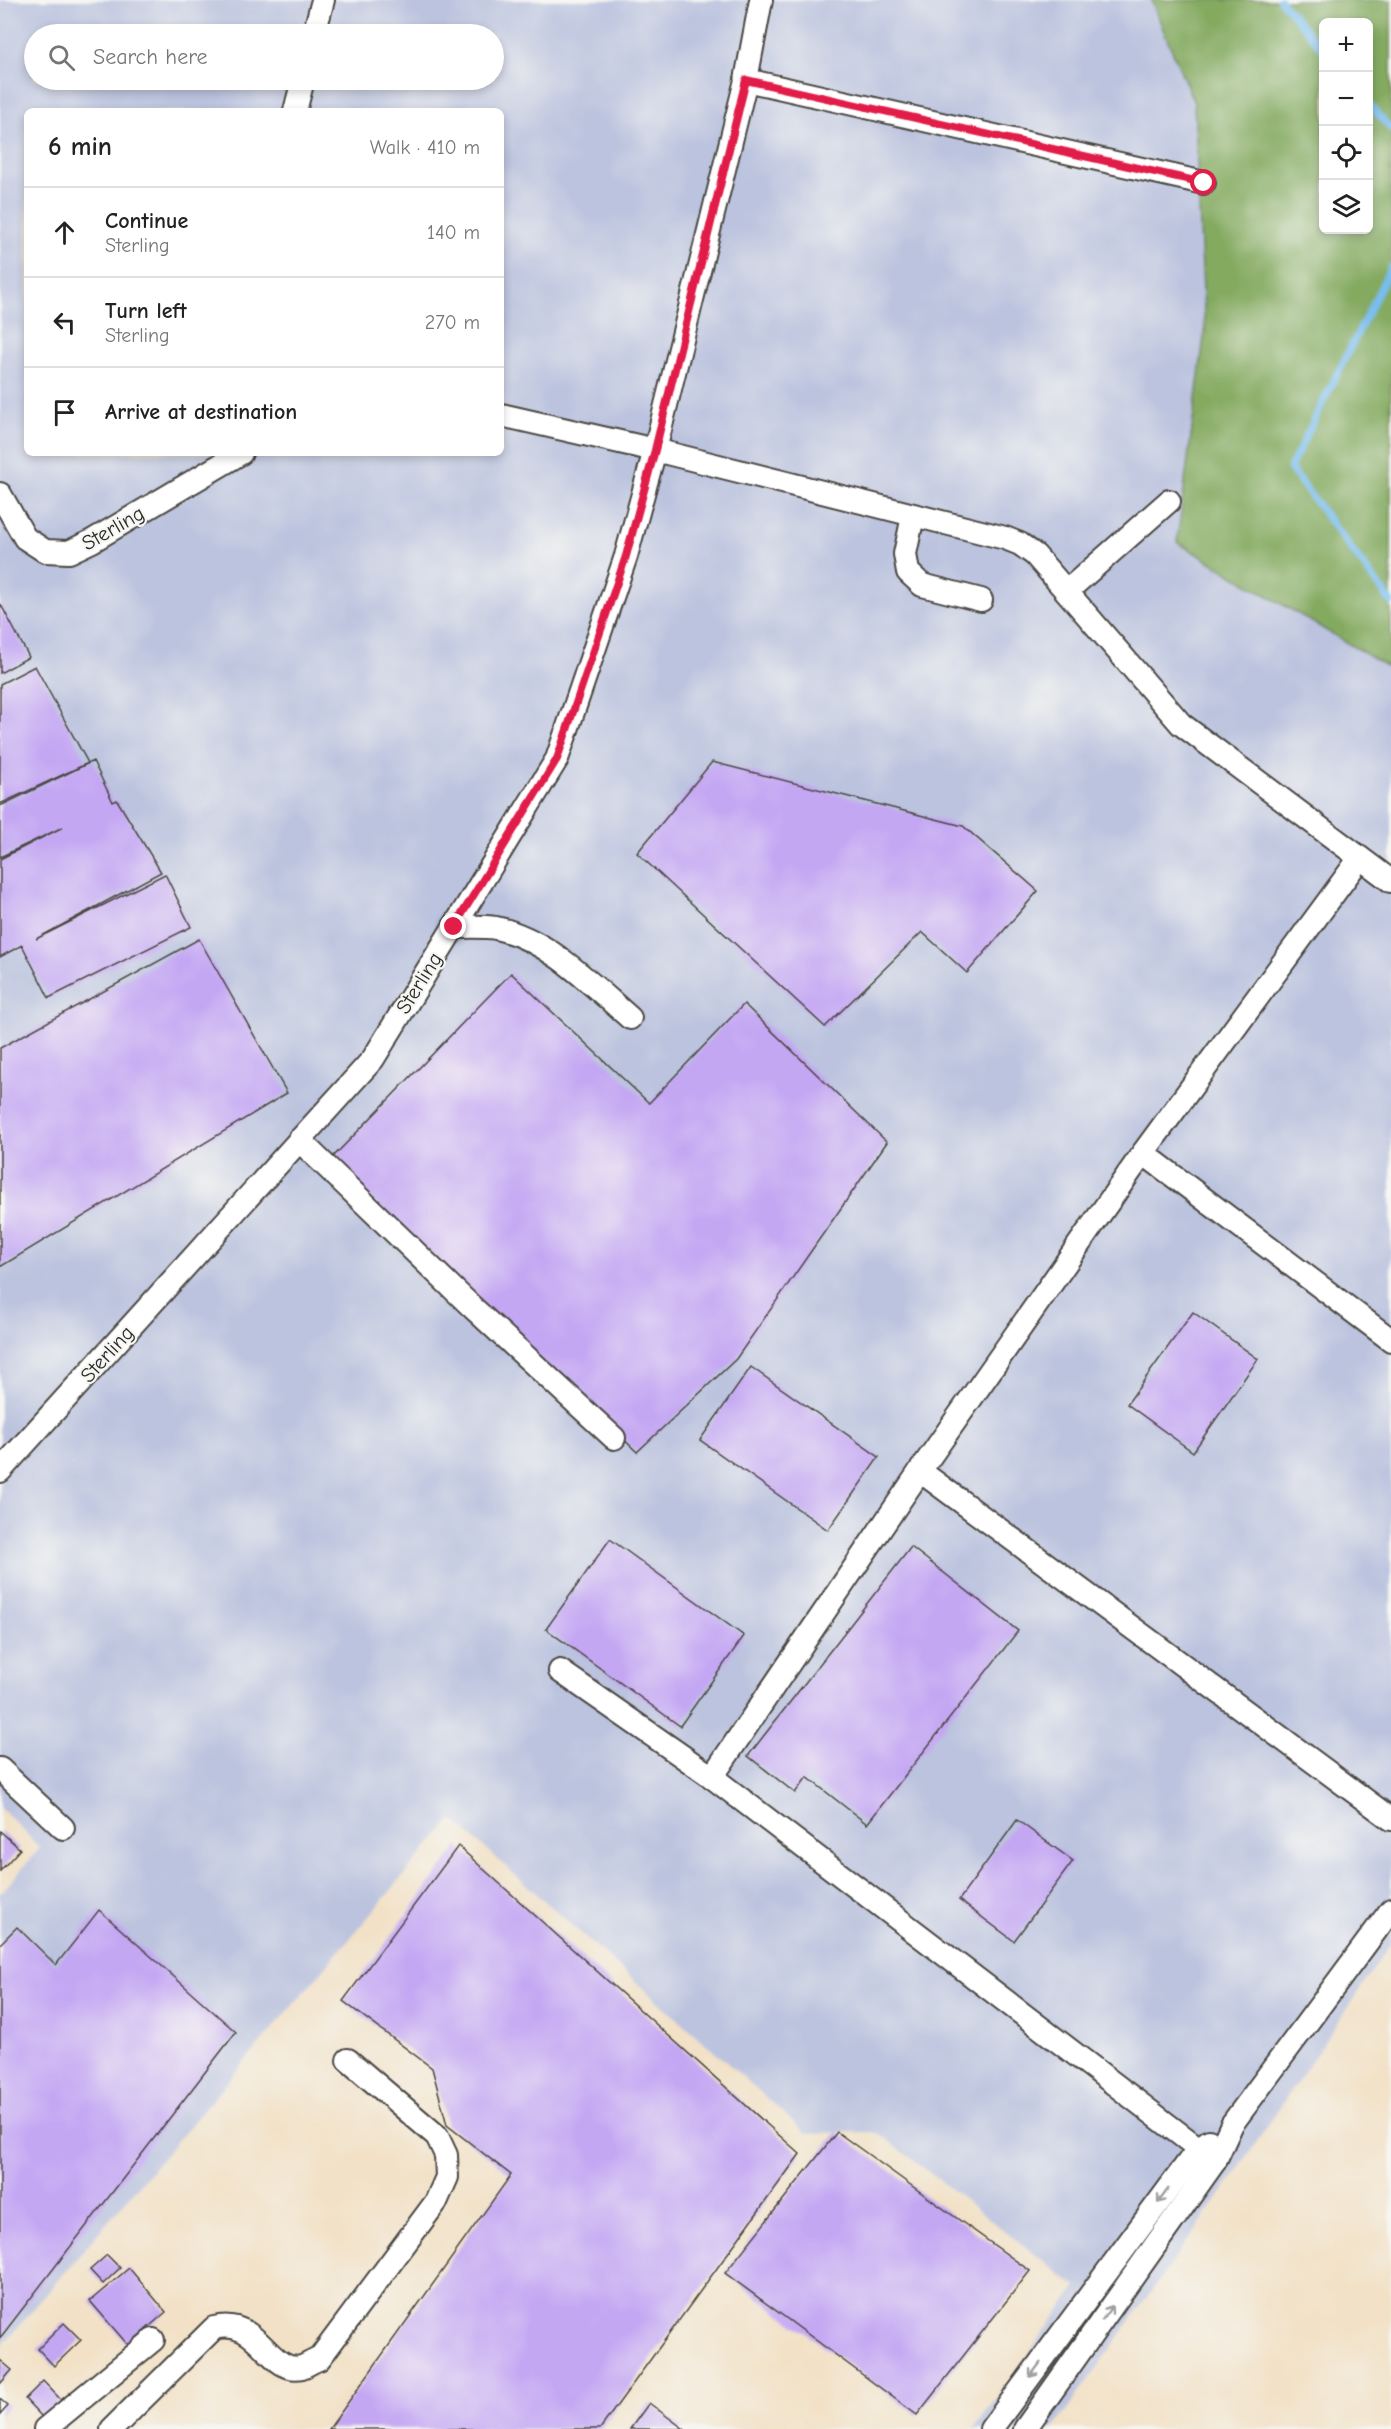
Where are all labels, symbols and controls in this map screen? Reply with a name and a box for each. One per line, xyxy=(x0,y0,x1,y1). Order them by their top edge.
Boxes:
map controls xyxy=(1319,18,1373,234)
button: + xyxy=(1319,18,1373,72)
search box xyxy=(24,24,504,90)
icon: search xyxy=(45,41,78,74)
text: Search here xyxy=(93,44,208,70)
button: − xyxy=(1319,72,1373,126)
button: locate xyxy=(1319,126,1373,180)
text: 6 min xyxy=(48,132,112,162)
text: Walk · 410 m xyxy=(370,136,480,159)
route start xyxy=(1190,169,1216,195)
button: layers xyxy=(1319,180,1373,234)
text: Continue xyxy=(105,208,188,234)
icon: ahead xyxy=(48,216,81,249)
text: 140 m xyxy=(427,221,480,244)
text: Sterling xyxy=(105,234,170,257)
text: Turn left xyxy=(105,298,187,324)
icon: left xyxy=(48,306,81,339)
text: 270 m xyxy=(425,311,480,334)
text: Sterling xyxy=(105,324,170,347)
icon: arrive xyxy=(48,396,81,429)
text: Arrive at destination xyxy=(105,399,297,425)
street label: Sterling xyxy=(78,501,148,555)
route end xyxy=(440,913,466,939)
street label: Sterling xyxy=(391,948,447,1018)
street label: Sterling xyxy=(75,1321,139,1387)
one-way arrow xyxy=(1157,2188,1169,2204)
one-way arrow xyxy=(1101,2305,1113,2321)
one-way arrow xyxy=(1029,2361,1041,2377)

